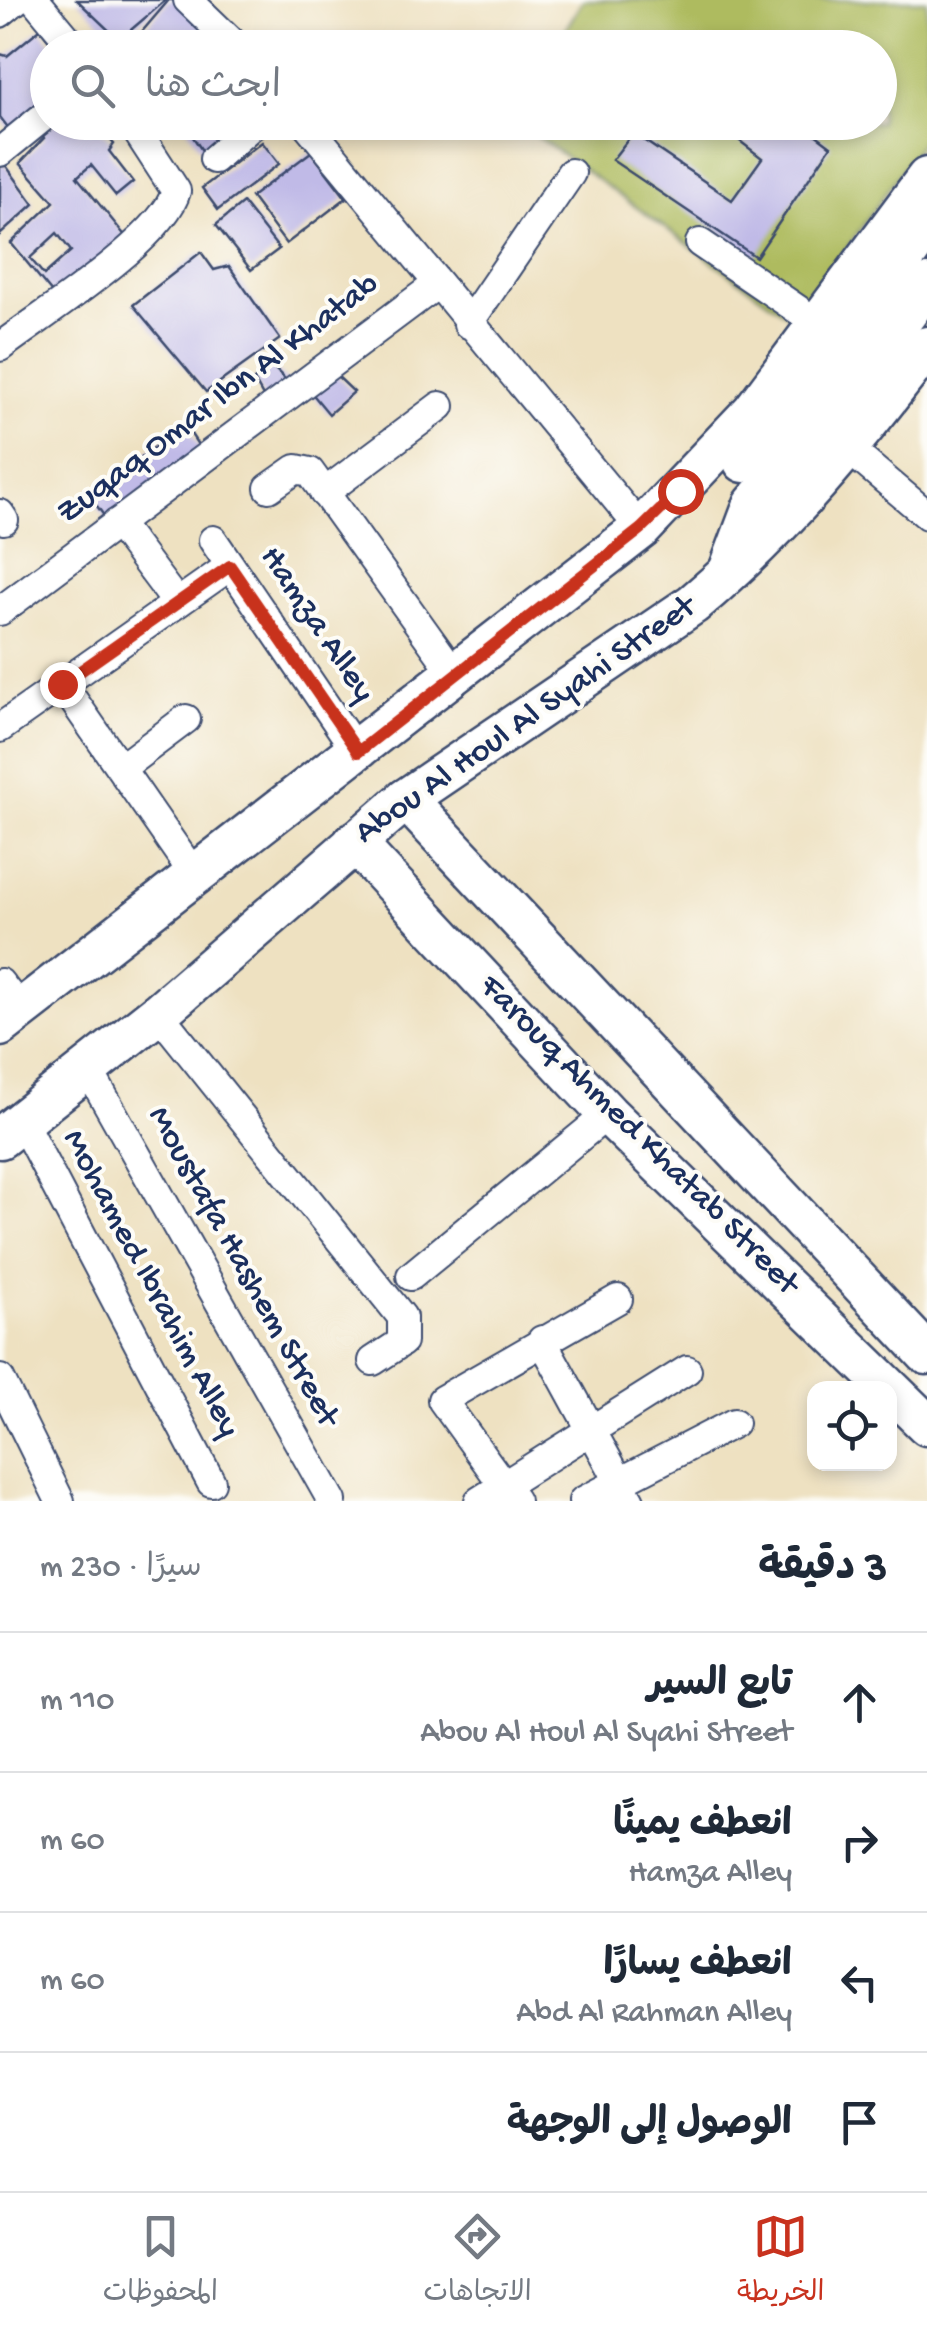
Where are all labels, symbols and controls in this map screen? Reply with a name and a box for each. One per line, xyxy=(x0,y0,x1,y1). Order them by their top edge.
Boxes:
search box xyxy=(30,30,897,140)
icon: search xyxy=(65,58,120,113)
text: ابحث هنا xyxy=(145,67,281,111)
street label: Zuqaq Omar Ibn Al Khatab xyxy=(50,265,388,535)
route start xyxy=(658,469,704,515)
street label: Hamza Alley xyxy=(249,539,383,711)
street label: Abou Al Houl Al Syahi Street xyxy=(348,586,707,854)
route end xyxy=(40,662,86,708)
street label: Farouq Ahmed Khatab Street xyxy=(469,967,809,1307)
street label: Moustafa Hashem Street xyxy=(137,1100,348,1437)
street label: Mohamed Ibrahim Alley xyxy=(52,1123,248,1445)
map controls xyxy=(807,1381,897,1471)
button: locate xyxy=(807,1381,897,1471)
text: 3 دقيقة xyxy=(758,1546,887,1595)
text: سيرًا · 230 m xyxy=(40,1550,202,1588)
text: تابع السير xyxy=(648,1665,792,1709)
icon: ahead xyxy=(832,1675,887,1730)
text: 110 m xyxy=(40,1683,114,1721)
text: Abou Al Houl Al Syahi Street xyxy=(420,1715,792,1753)
text: انعطف يمينًا xyxy=(613,1805,792,1849)
icon: right xyxy=(832,1815,887,1870)
text: 60 m xyxy=(40,1823,105,1861)
text: Hamza Alley xyxy=(629,1855,792,1893)
text: انعطف يسارًا xyxy=(603,1945,792,1989)
icon: left xyxy=(832,1955,887,2010)
text: 60 m xyxy=(40,1963,105,2001)
text: Abd Al Rahman Alley xyxy=(516,1995,792,2033)
icon: arrive xyxy=(832,2095,887,2150)
text: الوصول إلى الوجهة xyxy=(507,2104,792,2148)
tab: المحفوظات xyxy=(103,2209,218,2315)
tab: الاتجاهات xyxy=(423,2209,532,2315)
tab: الخريطة xyxy=(737,2209,824,2315)

